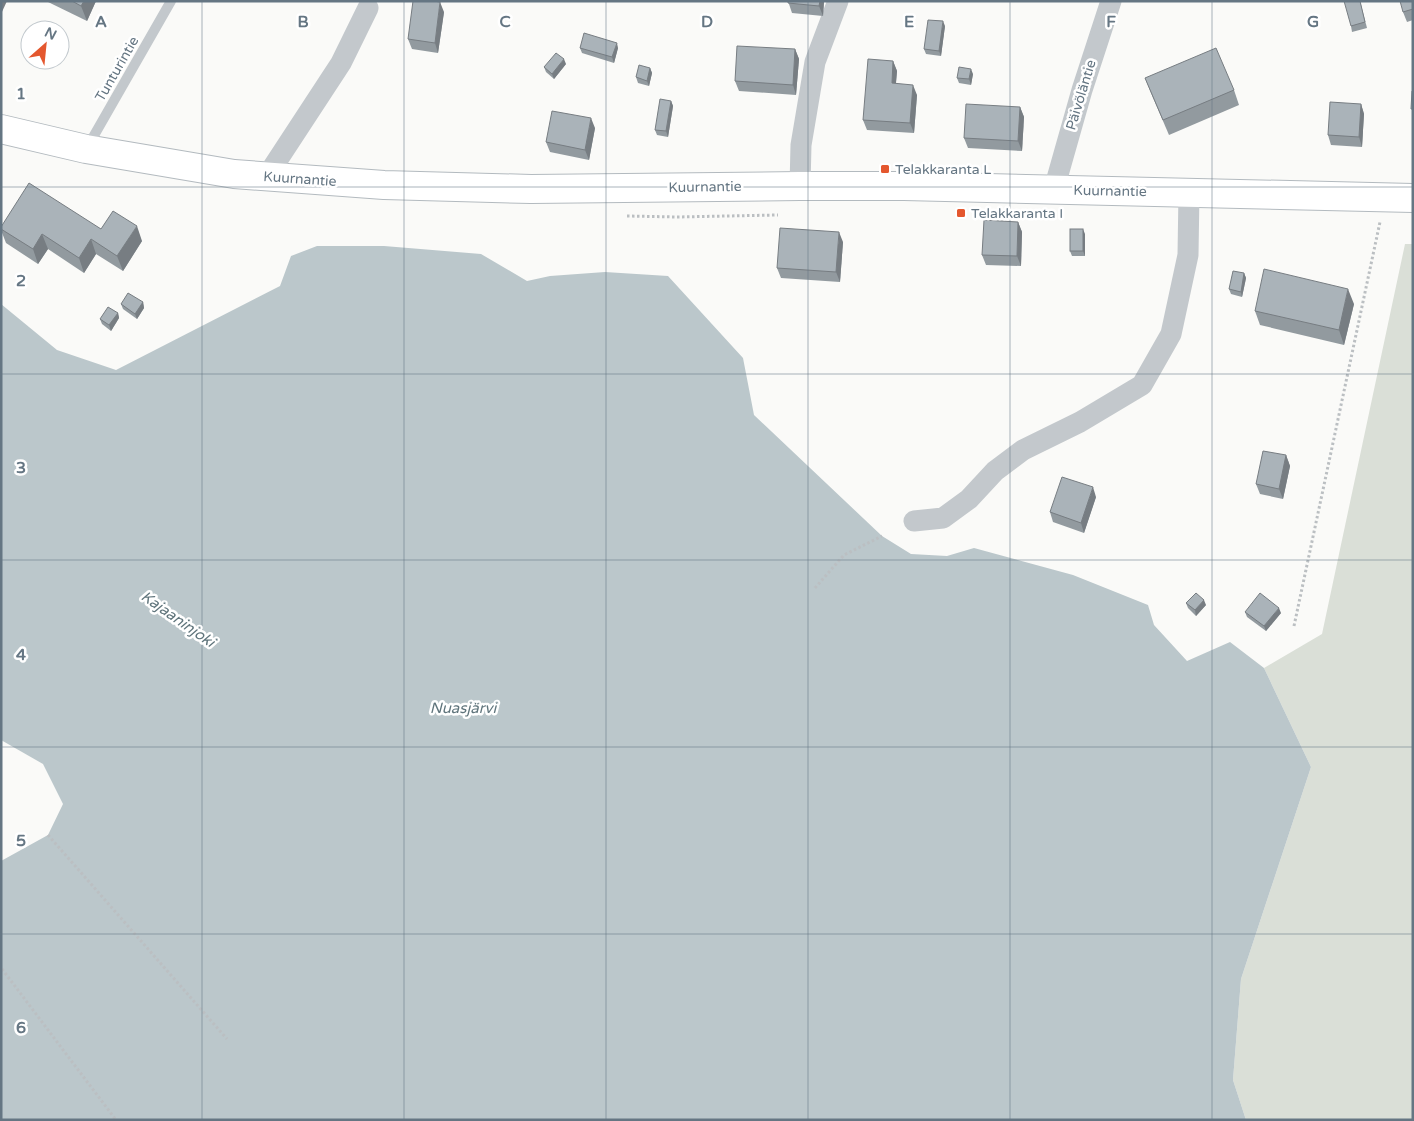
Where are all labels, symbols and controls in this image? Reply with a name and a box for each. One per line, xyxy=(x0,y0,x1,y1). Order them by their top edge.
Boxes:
text: A xyxy=(95,12,107,32)
text: B xyxy=(297,12,309,32)
text: C xyxy=(499,12,511,32)
text: D xyxy=(701,12,713,32)
text: E xyxy=(904,12,914,32)
text: F xyxy=(1106,12,1116,32)
text: G xyxy=(1307,12,1319,32)
north arrow xyxy=(20,20,70,70)
text: N xyxy=(42,24,60,44)
street label: Tunturintie xyxy=(92,33,142,105)
street label: Päivöläntie xyxy=(1062,58,1100,132)
text: 1 xyxy=(16,84,26,104)
place label: Telakkaranta L xyxy=(895,161,991,178)
marker: Telakkaranta L xyxy=(879,163,891,175)
street label: Kuurnantie xyxy=(263,168,337,190)
street label: Kuurnantie xyxy=(668,178,742,196)
street label: Kuurnantie xyxy=(1073,182,1147,200)
place label: Telakkaranta I xyxy=(971,205,1063,222)
marker: Telakkaranta I xyxy=(955,207,967,219)
text: 2 xyxy=(16,271,26,291)
text: 3 xyxy=(16,458,26,478)
water label: Kajaaninjoki xyxy=(138,587,220,652)
text: 4 xyxy=(16,645,26,665)
water label: Nuasjärvi xyxy=(430,699,498,717)
text: 5 xyxy=(16,831,26,851)
text: 6 xyxy=(16,1018,26,1038)

